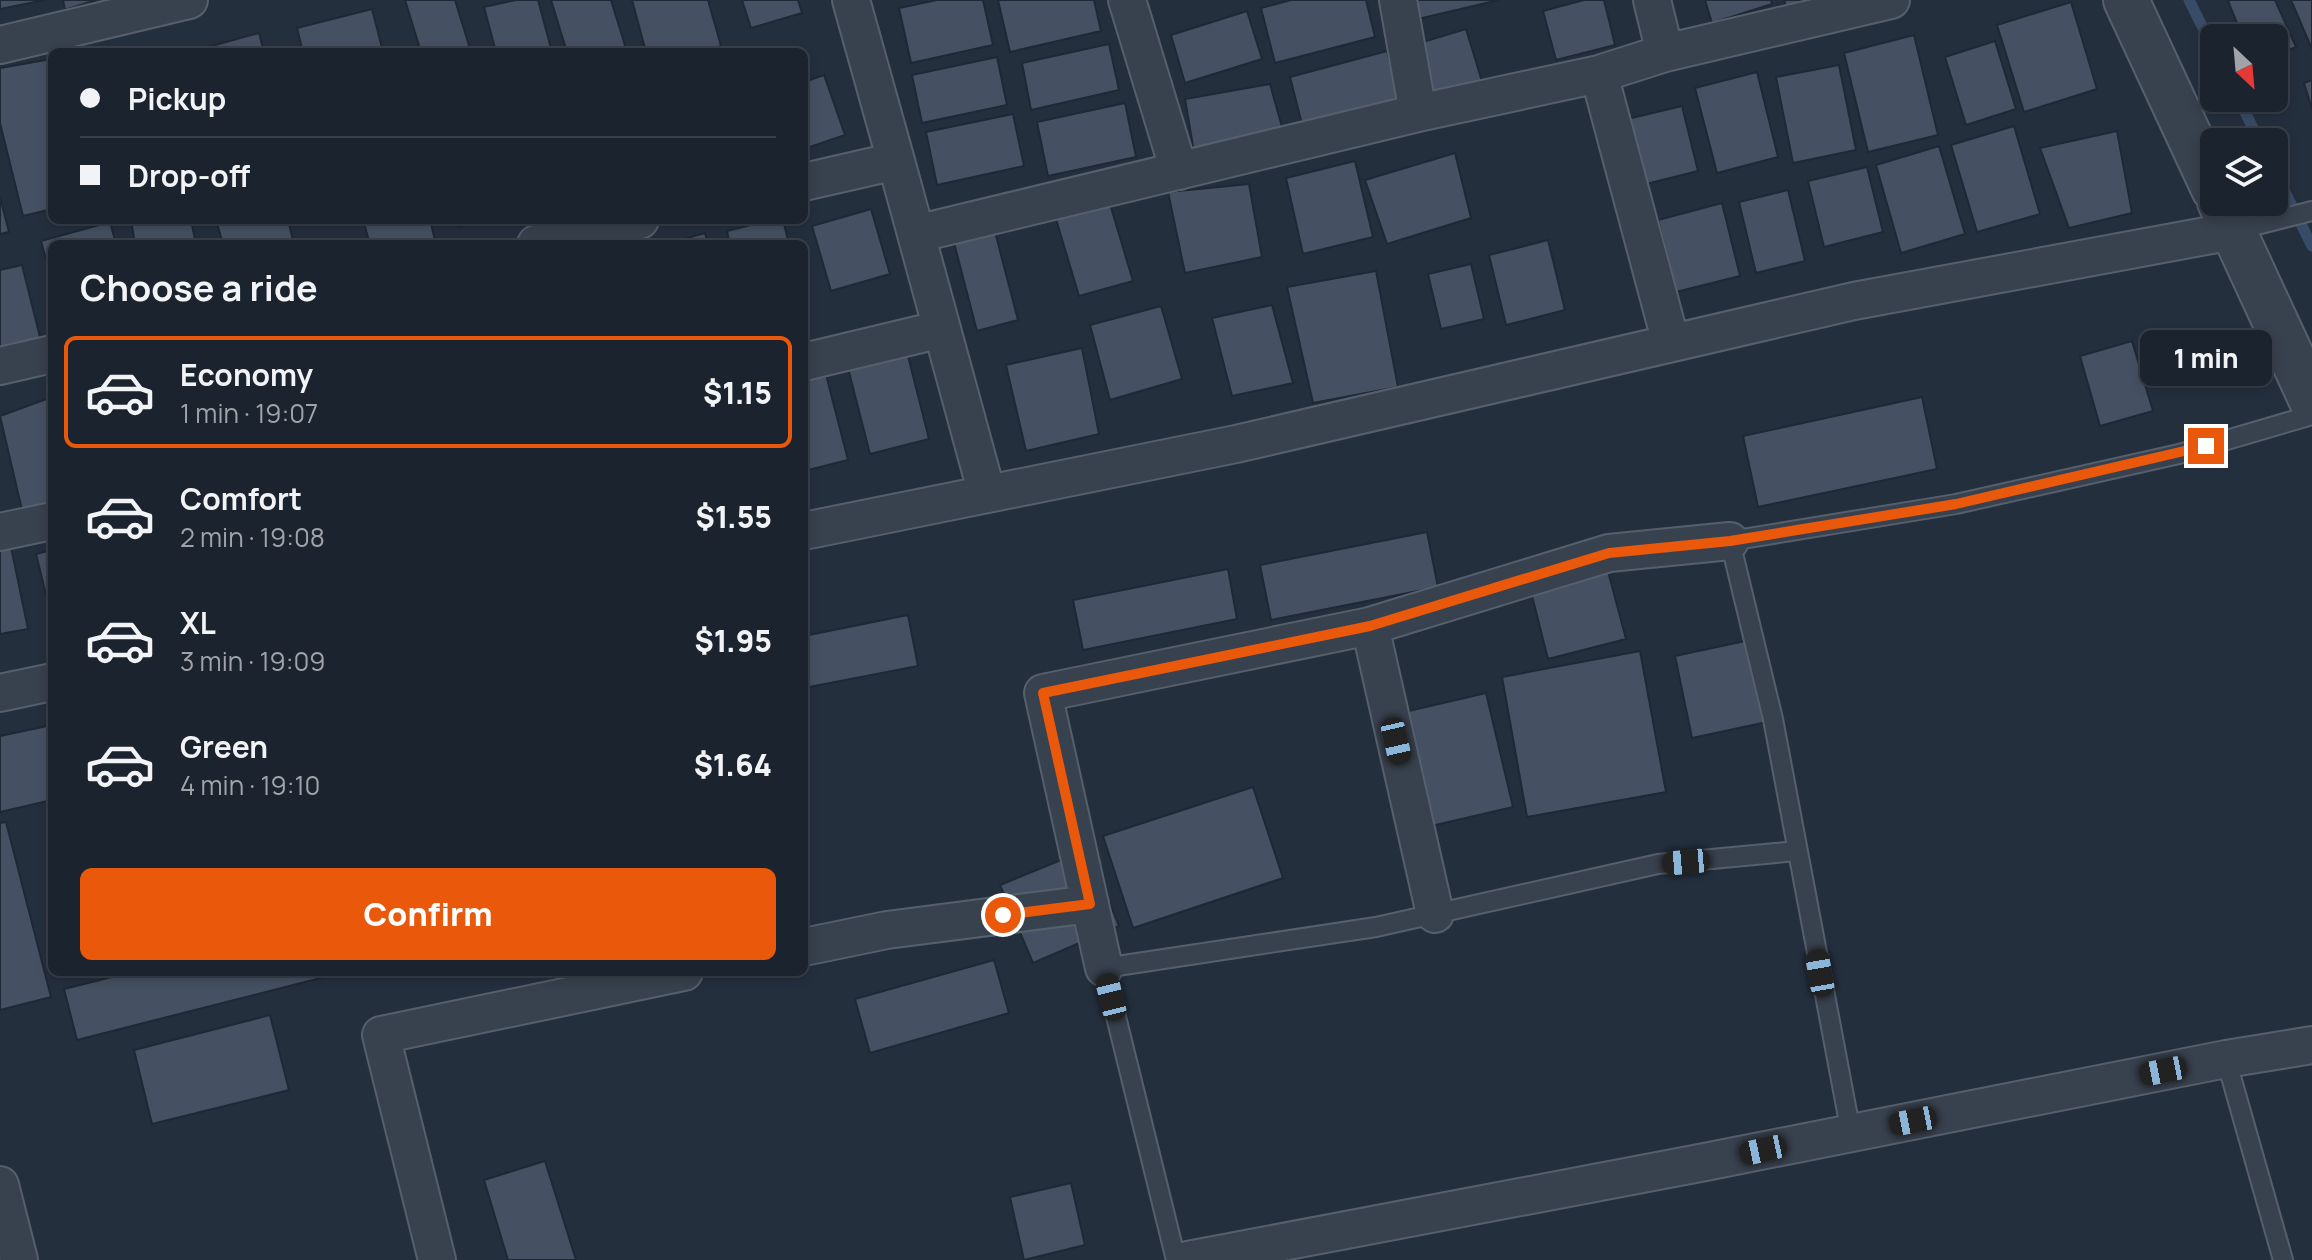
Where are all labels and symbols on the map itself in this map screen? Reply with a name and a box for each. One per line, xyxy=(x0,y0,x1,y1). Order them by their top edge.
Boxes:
north arrow xyxy=(2200,24,2288,112)
callout: 1 min xyxy=(2140,330,2272,386)
route end xyxy=(2188,428,2224,464)
car xyxy=(1379,715,1413,767)
car xyxy=(1661,848,1711,876)
route start xyxy=(985,897,1021,933)
car xyxy=(1804,947,1836,999)
car xyxy=(1094,971,1128,1023)
car xyxy=(2137,1055,2189,1087)
car xyxy=(1887,1105,1939,1137)
car xyxy=(1737,1133,1789,1167)

